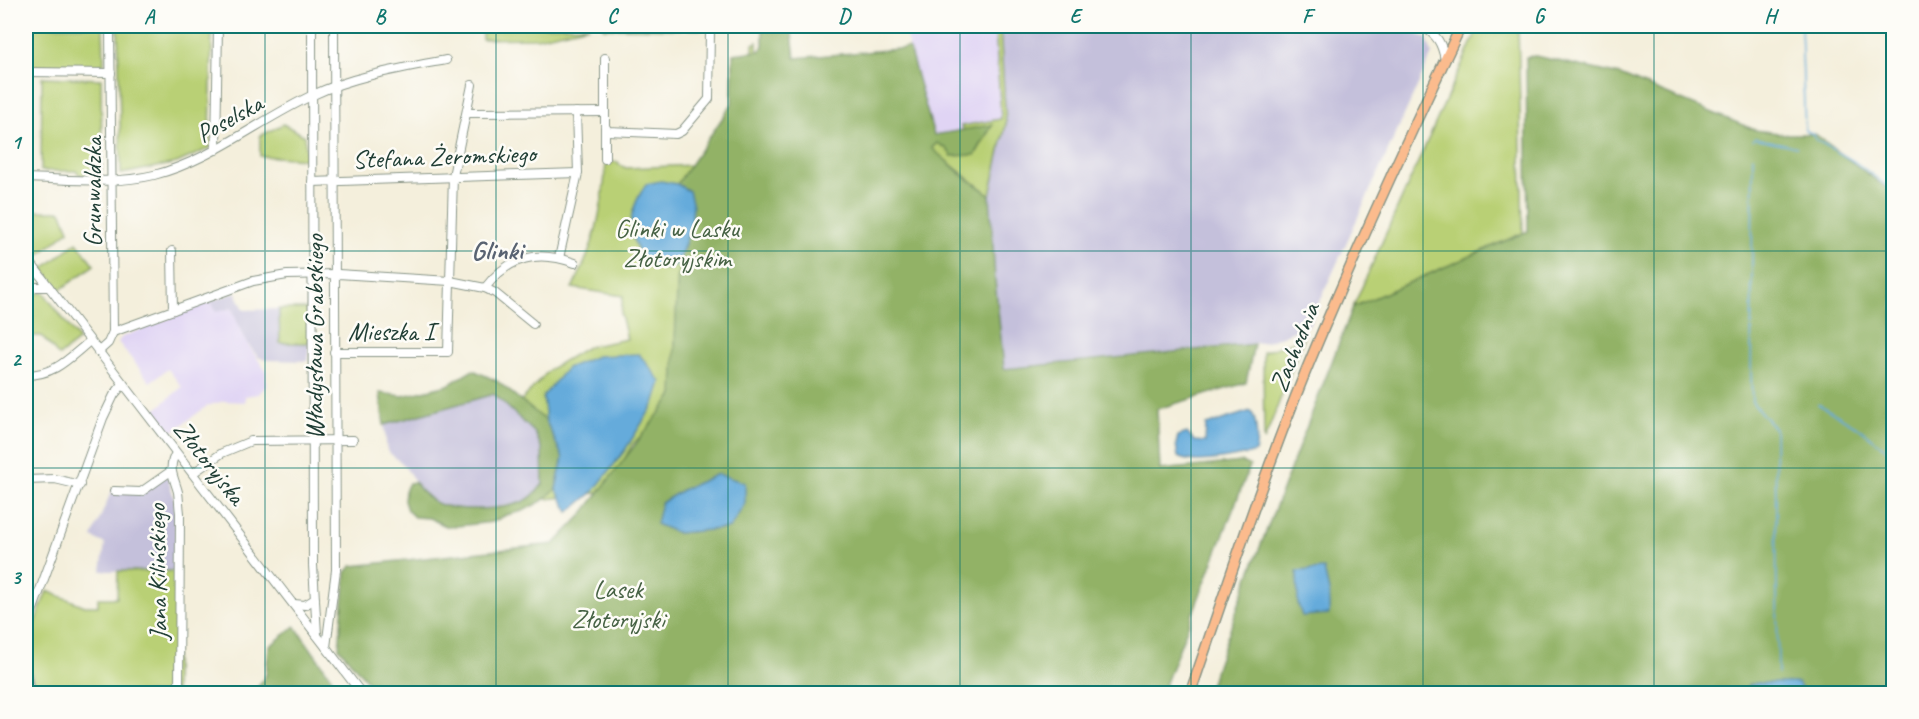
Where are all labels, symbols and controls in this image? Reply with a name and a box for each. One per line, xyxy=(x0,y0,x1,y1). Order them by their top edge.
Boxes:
text: A xyxy=(144,4,156,29)
text: B xyxy=(375,4,387,29)
text: C xyxy=(607,4,619,29)
text: D xyxy=(838,4,852,29)
text: E xyxy=(1070,4,1084,29)
text: F xyxy=(1302,4,1316,29)
text: G xyxy=(1534,4,1547,29)
text: H xyxy=(1764,4,1779,29)
street label: Poselska xyxy=(190,86,270,150)
text: 1 xyxy=(12,130,23,155)
street label: Grunwaldzka xyxy=(76,135,109,247)
street label: Stefana Żeromskiego xyxy=(352,137,539,176)
park label: Glinki w Lasku Złotoryjskim xyxy=(615,212,740,275)
street label: Władysława Grabskiego xyxy=(298,233,331,440)
district label: Glinki xyxy=(471,233,526,267)
street label: Zachodnia xyxy=(1262,296,1328,396)
street label: Mieszka I xyxy=(348,315,440,348)
text: 2 xyxy=(12,347,23,372)
street label: Złotoryjska xyxy=(166,413,255,513)
street label: Jana Kilińskiego xyxy=(140,502,175,642)
text: 3 xyxy=(12,565,23,590)
park label: Lasek Złotoryjski xyxy=(571,573,668,636)

